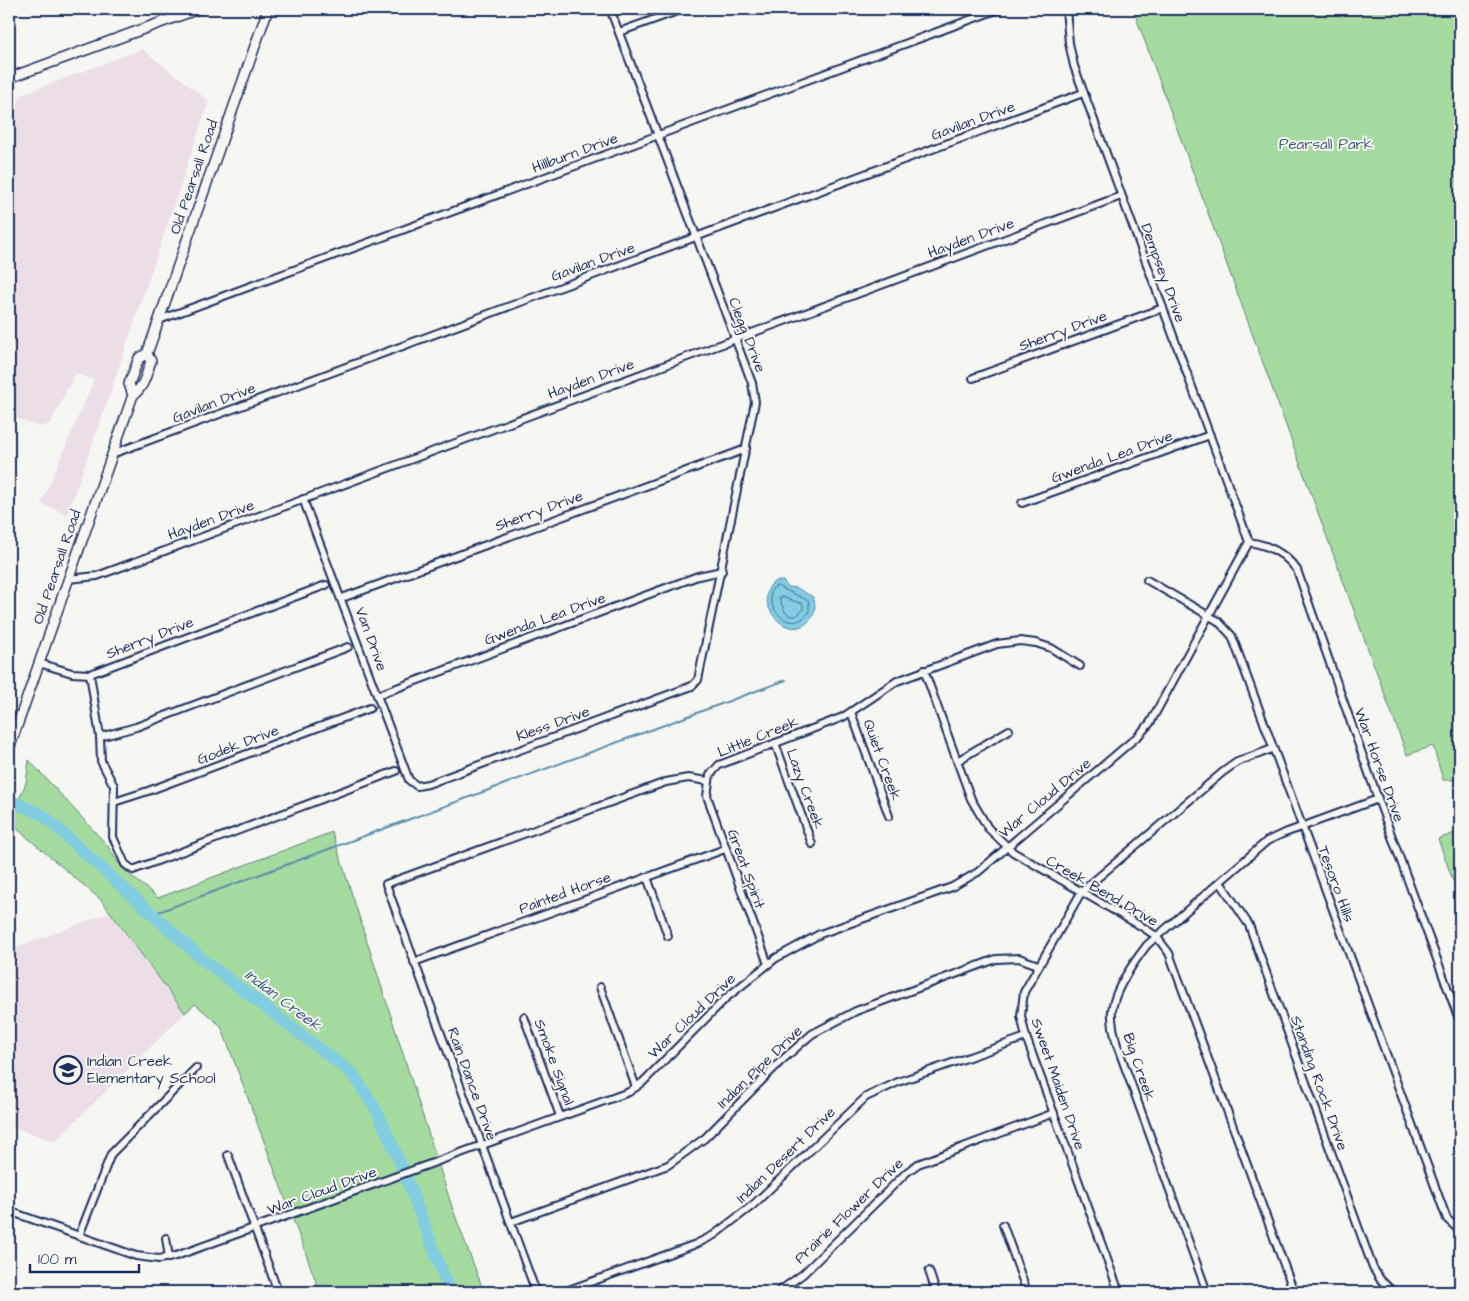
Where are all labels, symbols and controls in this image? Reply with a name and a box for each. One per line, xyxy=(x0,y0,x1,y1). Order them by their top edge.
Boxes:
street label: Gavilan Drive xyxy=(928,96,1018,146)
street label: Old Pearsall Road xyxy=(165,117,224,237)
street label: Hillburn Drive xyxy=(529,128,621,178)
park label: Pearsall Park xyxy=(1279,134,1373,155)
street label: Hayden Drive xyxy=(925,213,1017,264)
street label: Dempsey Drive xyxy=(1134,221,1191,326)
street label: Gavilan Drive xyxy=(548,237,638,287)
street label: Clegg Drive xyxy=(722,294,771,376)
street label: Sherry Drive xyxy=(1016,305,1110,358)
street label: Hayden Drive xyxy=(545,354,637,405)
street label: Gavilan Drive xyxy=(169,377,259,429)
street label: Gwenda Lea Drive xyxy=(1048,425,1176,489)
street label: Sherry Drive xyxy=(492,485,586,538)
street label: Hayden Drive xyxy=(165,495,257,546)
street label: Old Pearsall Road xyxy=(28,507,87,627)
street label: Gwenda Lea Drive xyxy=(481,587,609,651)
street label: Van Drive xyxy=(350,604,392,674)
street label: Sherry Drive xyxy=(103,612,197,665)
street label: Kless Drive xyxy=(513,701,593,747)
street label: War Horse Drive xyxy=(1349,705,1409,825)
street label: Little Creek xyxy=(714,711,802,763)
street label: Quiet Creek xyxy=(858,716,906,804)
street label: Godek Drive xyxy=(194,720,282,770)
street label: Lazy Creek xyxy=(780,746,829,832)
street label: War Cloud Drive xyxy=(994,753,1096,843)
street label: Great Spirit xyxy=(722,826,770,912)
street label: Tesoro Hills xyxy=(1312,843,1360,926)
street label: Creek Bend Drive xyxy=(1042,850,1162,932)
street label: Painted Horse xyxy=(516,867,614,919)
water label: Indian Creek xyxy=(240,964,327,1037)
street label: War Cloud Drive xyxy=(643,969,741,1063)
street label: Standing Rock Drive xyxy=(1284,1013,1353,1154)
street label: Sweet Maiden Drive xyxy=(1026,1015,1090,1153)
street label: Smoke Signal xyxy=(528,1016,579,1108)
street label: Indian Pipe Drive xyxy=(713,1021,807,1113)
street label: Rain Dance Drive xyxy=(442,1025,502,1143)
street label: Big Creek xyxy=(1117,1030,1160,1104)
place label: Indian Creek Elementary School xyxy=(87,1051,216,1090)
school or university icon: Indian Creek Elementary School xyxy=(53,1055,83,1085)
street label: Indian Desert Drive xyxy=(732,1102,840,1208)
street label: Prairie Flower Drive xyxy=(790,1153,908,1269)
street label: War Cloud Drive xyxy=(264,1161,380,1221)
scale bar xyxy=(30,1241,139,1273)
text: 100 m xyxy=(38,1249,77,1270)

